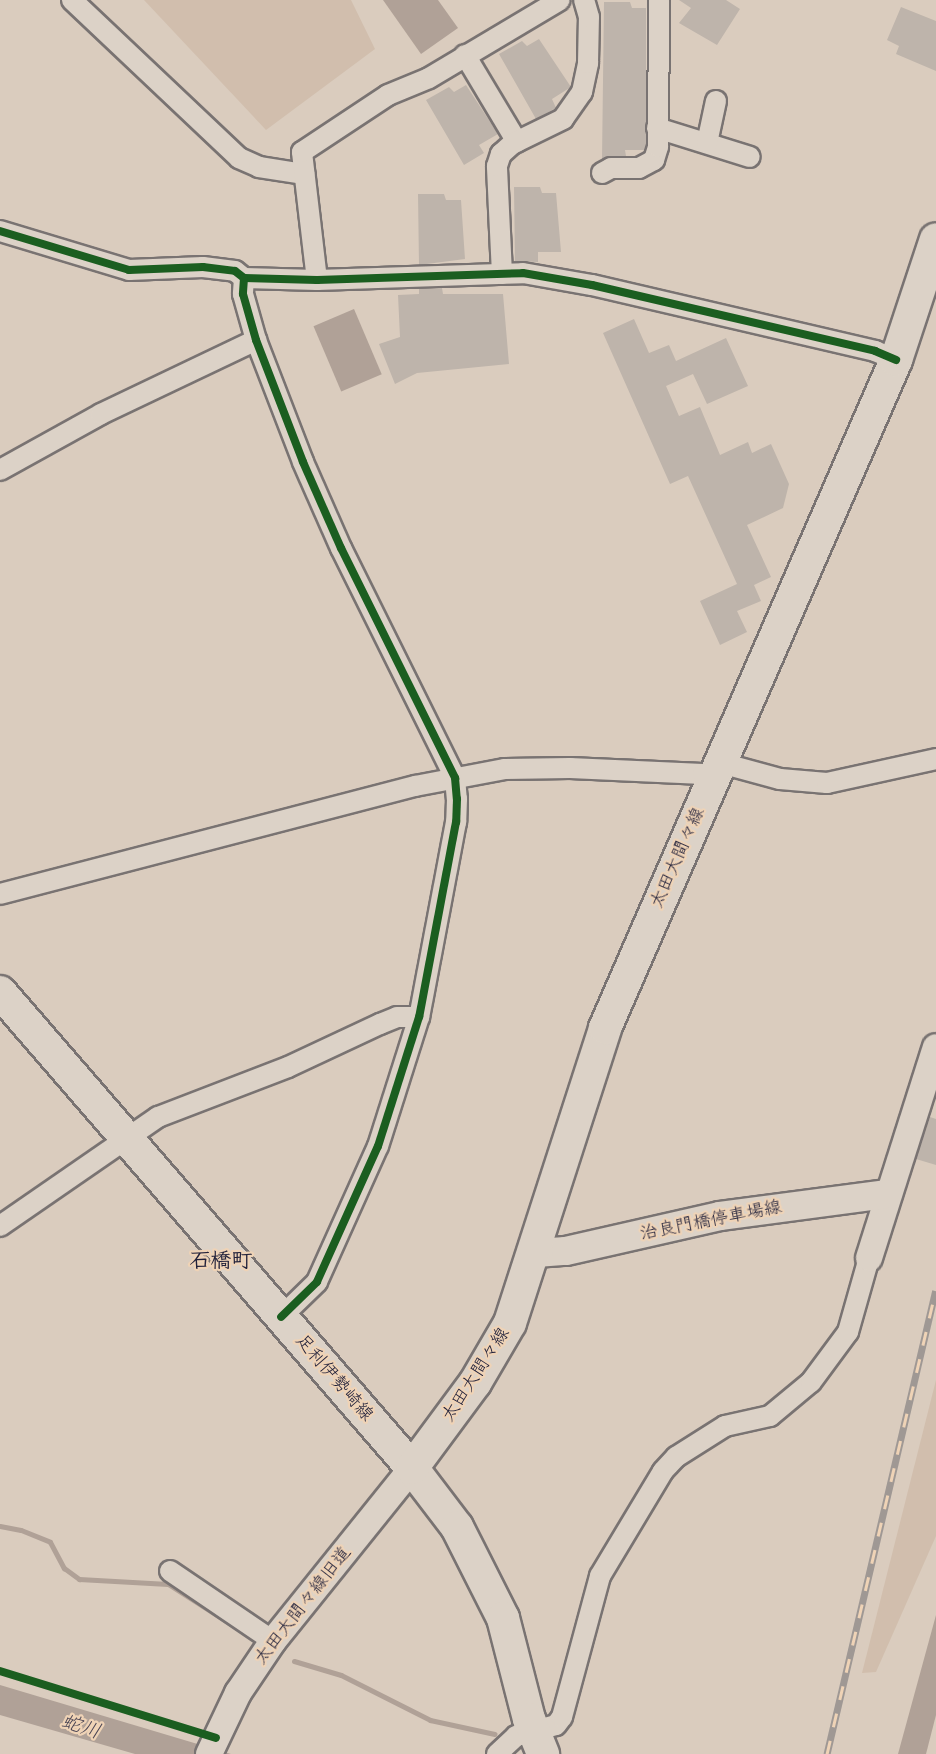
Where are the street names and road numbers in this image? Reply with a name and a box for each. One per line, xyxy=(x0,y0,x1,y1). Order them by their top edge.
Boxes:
street label: 太田大間々線 xyxy=(646,804,710,912)
street label: 治良門橋停車場線 xyxy=(638,1197,784,1245)
street label: 太田大間々線 xyxy=(438,1324,514,1426)
street label: 足利伊勢崎線 xyxy=(290,1330,378,1426)
street label: 太田大間々線旧道 xyxy=(250,1543,356,1669)

